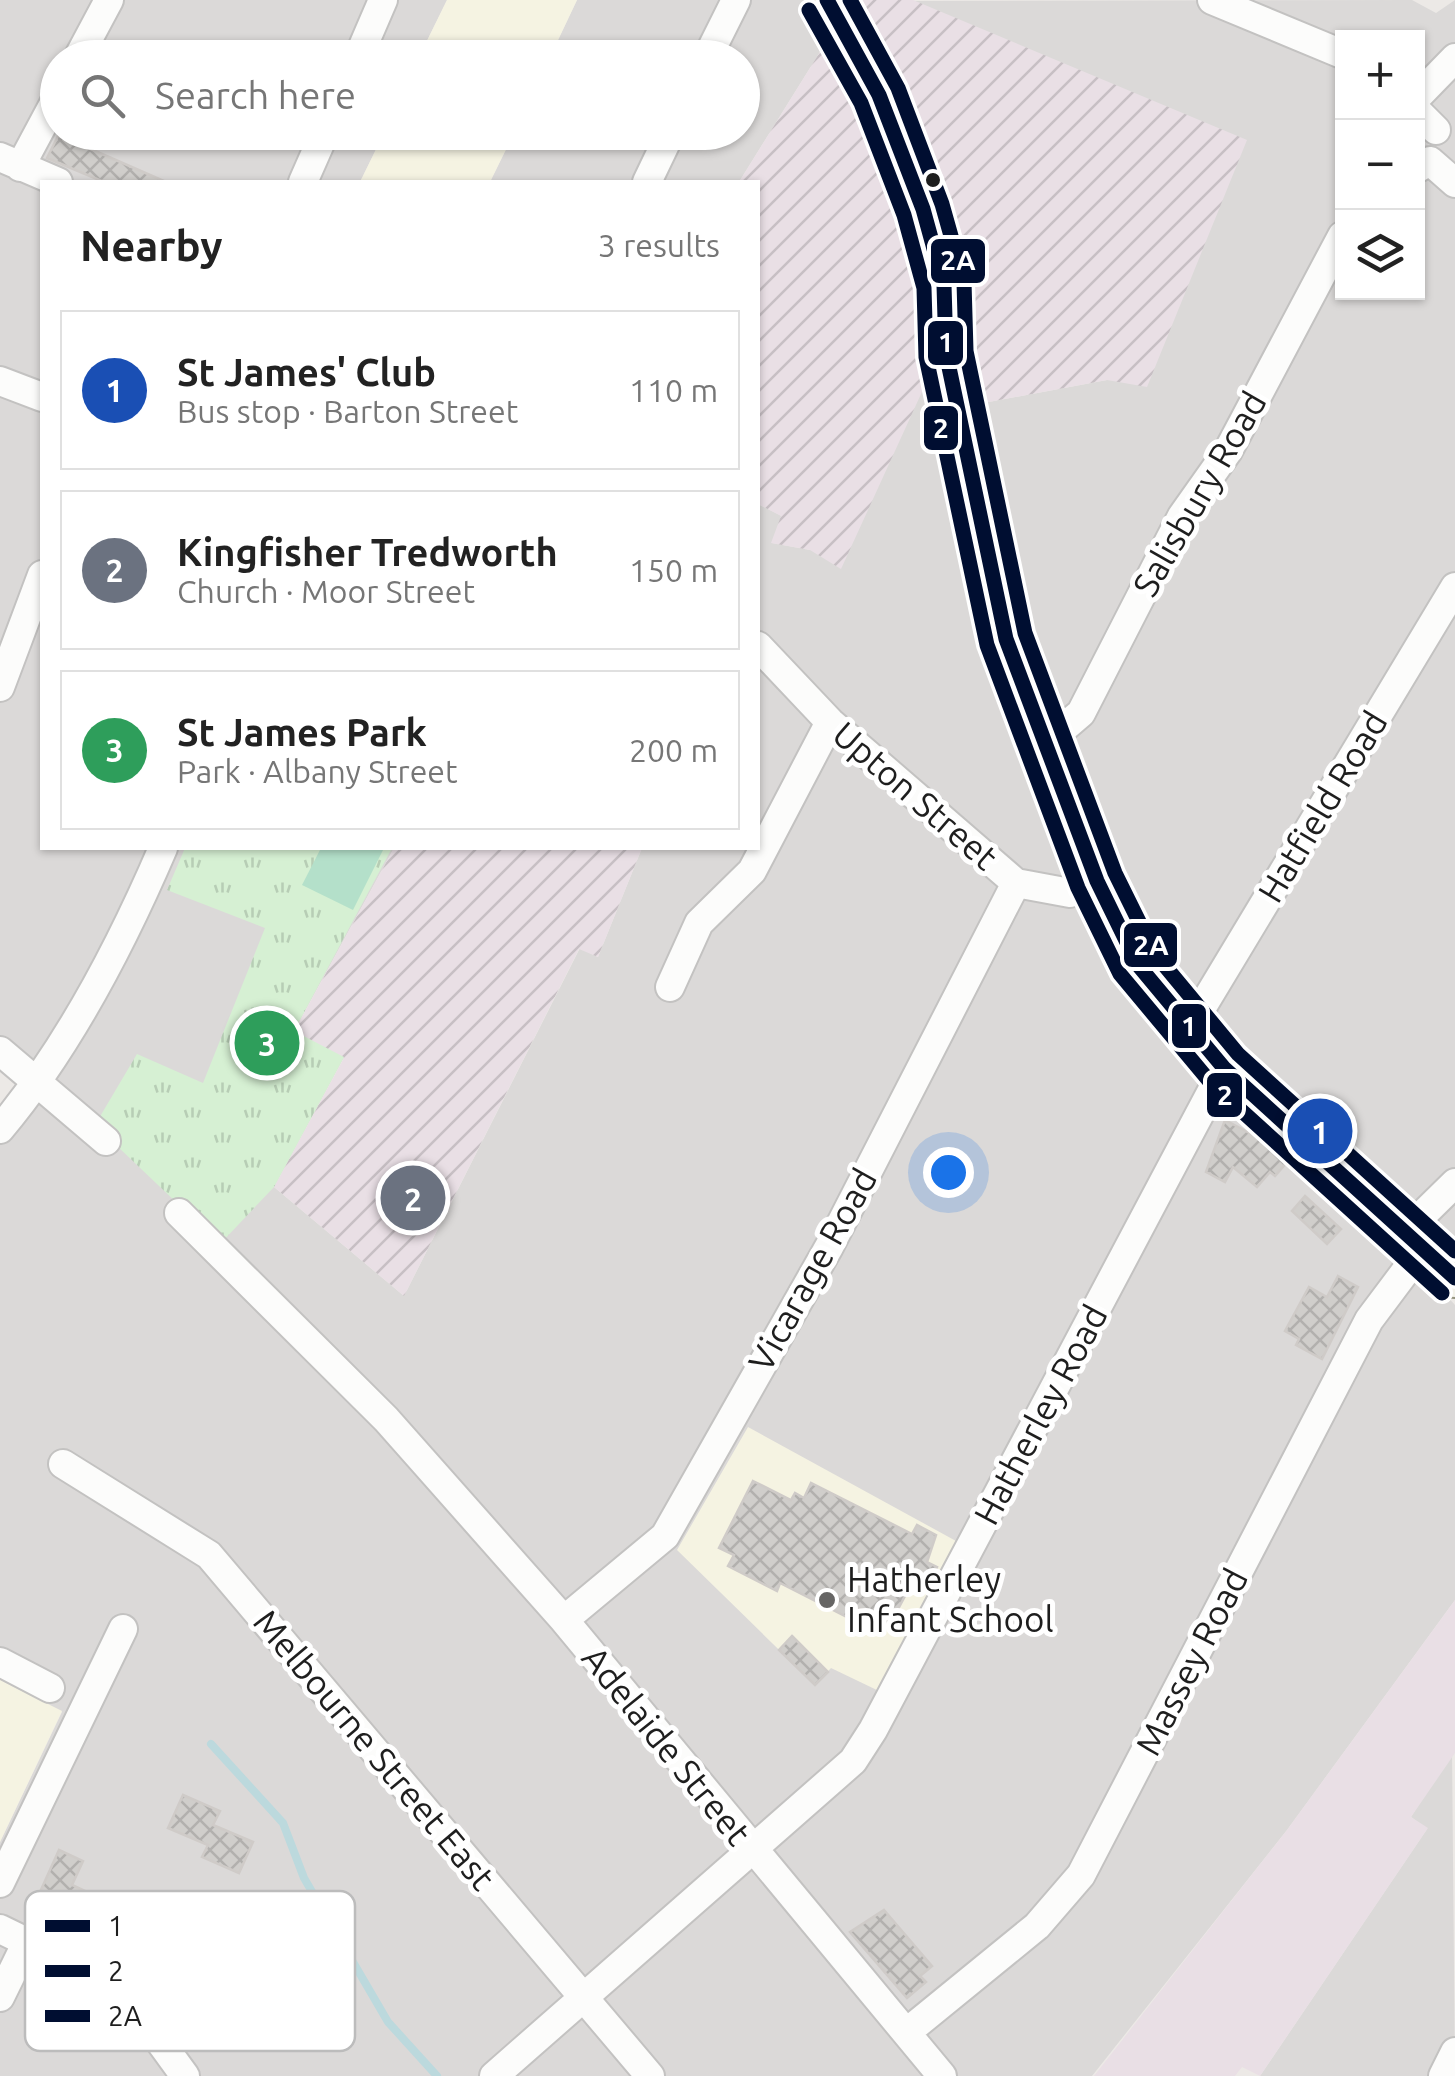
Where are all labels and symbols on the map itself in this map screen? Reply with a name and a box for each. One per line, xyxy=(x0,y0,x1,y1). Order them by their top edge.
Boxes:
unlabelled marker xyxy=(923,170,943,190)
line badge: 2A xyxy=(929,237,987,285)
text: 2A xyxy=(940,244,976,275)
line badge: 1 xyxy=(926,319,965,367)
text: 1 xyxy=(938,326,954,357)
street label: Salisbury Road xyxy=(1124,384,1274,603)
line badge: 2 xyxy=(922,404,960,452)
text: 2 xyxy=(933,412,949,443)
street label: Hatfield Road xyxy=(1249,704,1395,909)
street label: Upton Street xyxy=(825,713,1006,878)
line badge: 2A xyxy=(1122,921,1179,969)
text: 2A xyxy=(1133,929,1169,960)
line badge: 1 xyxy=(1170,1002,1208,1050)
pin: 3 xyxy=(234,1006,300,1080)
text: 1 xyxy=(1181,1010,1197,1041)
line badge: 2 xyxy=(1205,1071,1244,1119)
text: 2 xyxy=(1217,1079,1233,1110)
pin: 1 xyxy=(1288,1094,1352,1168)
your location xyxy=(923,1147,974,1198)
pin: 2 xyxy=(380,1160,446,1236)
street label: Vicarage Road xyxy=(740,1161,884,1378)
street label: Hatherley Road xyxy=(965,1298,1115,1531)
place label: Hatherley Infant School xyxy=(847,1559,1054,1639)
street label: Massey Road xyxy=(1127,1562,1255,1761)
marker: Hatherley Infant School xyxy=(816,1589,838,1611)
street label: Melbourne Street East xyxy=(246,1601,504,1897)
street label: Adelaide Street xyxy=(575,1638,759,1853)
legend xyxy=(25,1891,355,2051)
text: 1 xyxy=(108,1910,124,1941)
text: 2 xyxy=(108,1955,124,1986)
text: 2A xyxy=(108,2000,142,2031)

